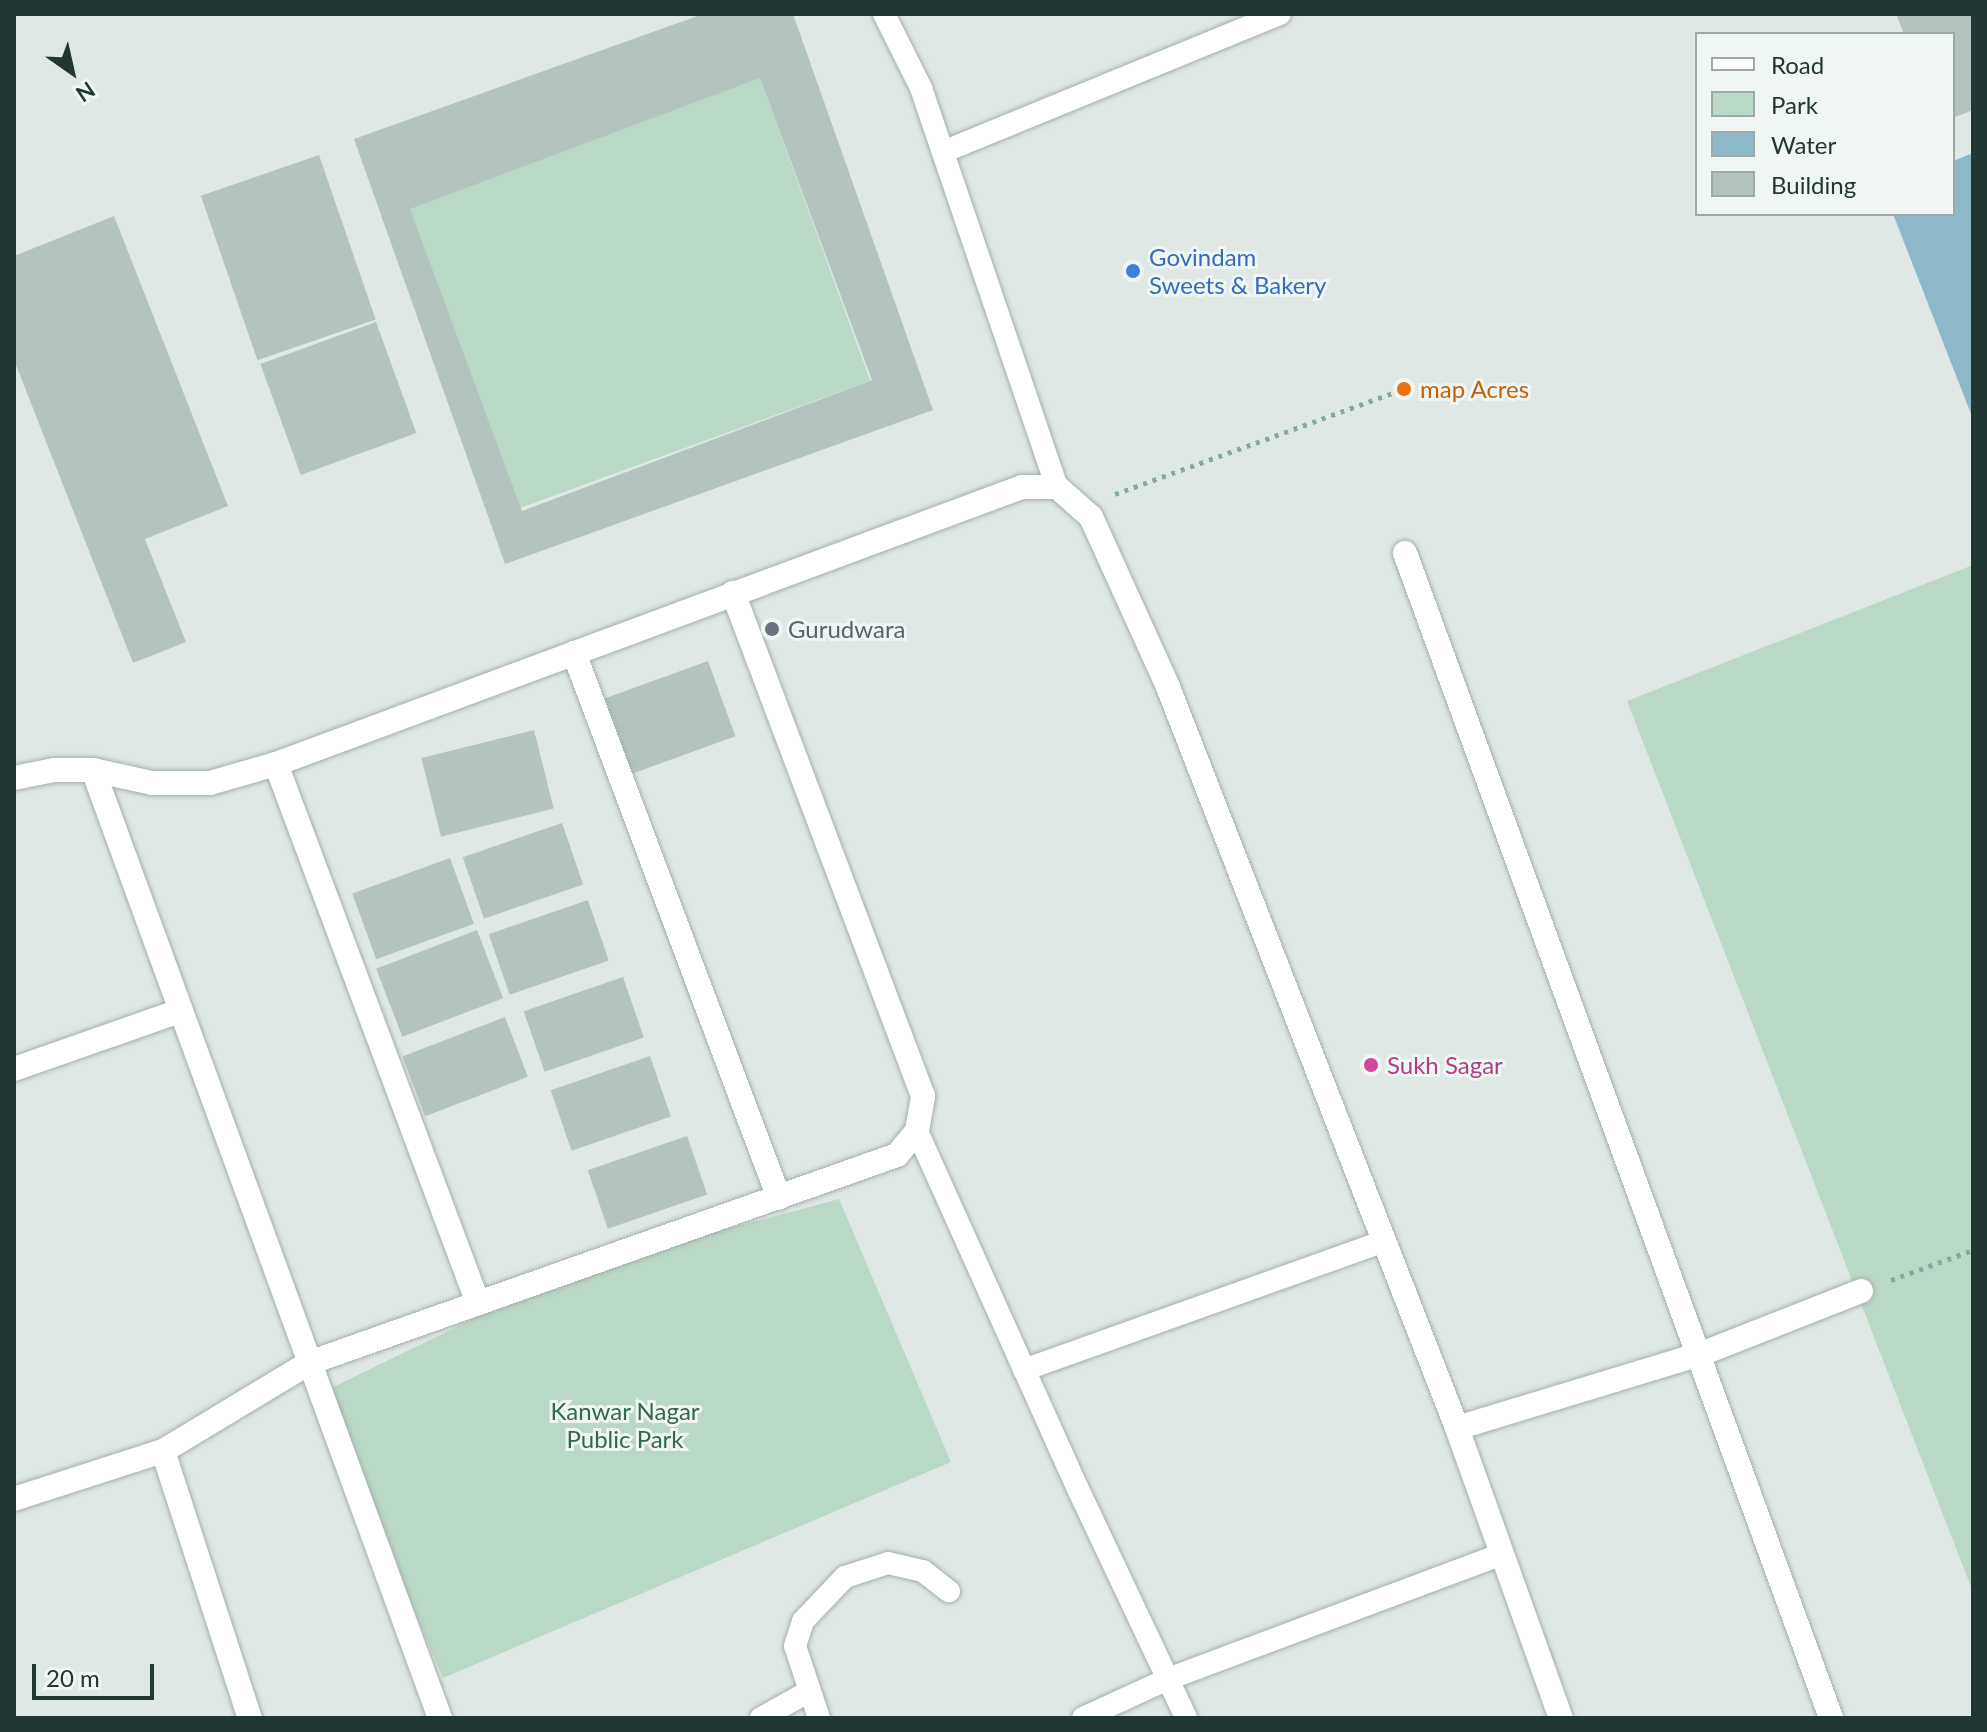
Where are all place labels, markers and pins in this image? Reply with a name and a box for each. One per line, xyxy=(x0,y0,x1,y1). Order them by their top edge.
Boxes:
place label: Govindam Sweets & Bakery xyxy=(1149,243,1326,299)
marker: Govindam Sweets & Bakery xyxy=(1124,262,1142,280)
place label: map Acres xyxy=(1420,375,1530,403)
marker: map Acres xyxy=(1395,380,1413,398)
place label: Gurudwara xyxy=(788,615,905,643)
marker: Gurudwara xyxy=(763,620,781,638)
place label: Sukh Sagar xyxy=(1387,1051,1503,1079)
marker: Sukh Sagar xyxy=(1362,1056,1380,1074)

